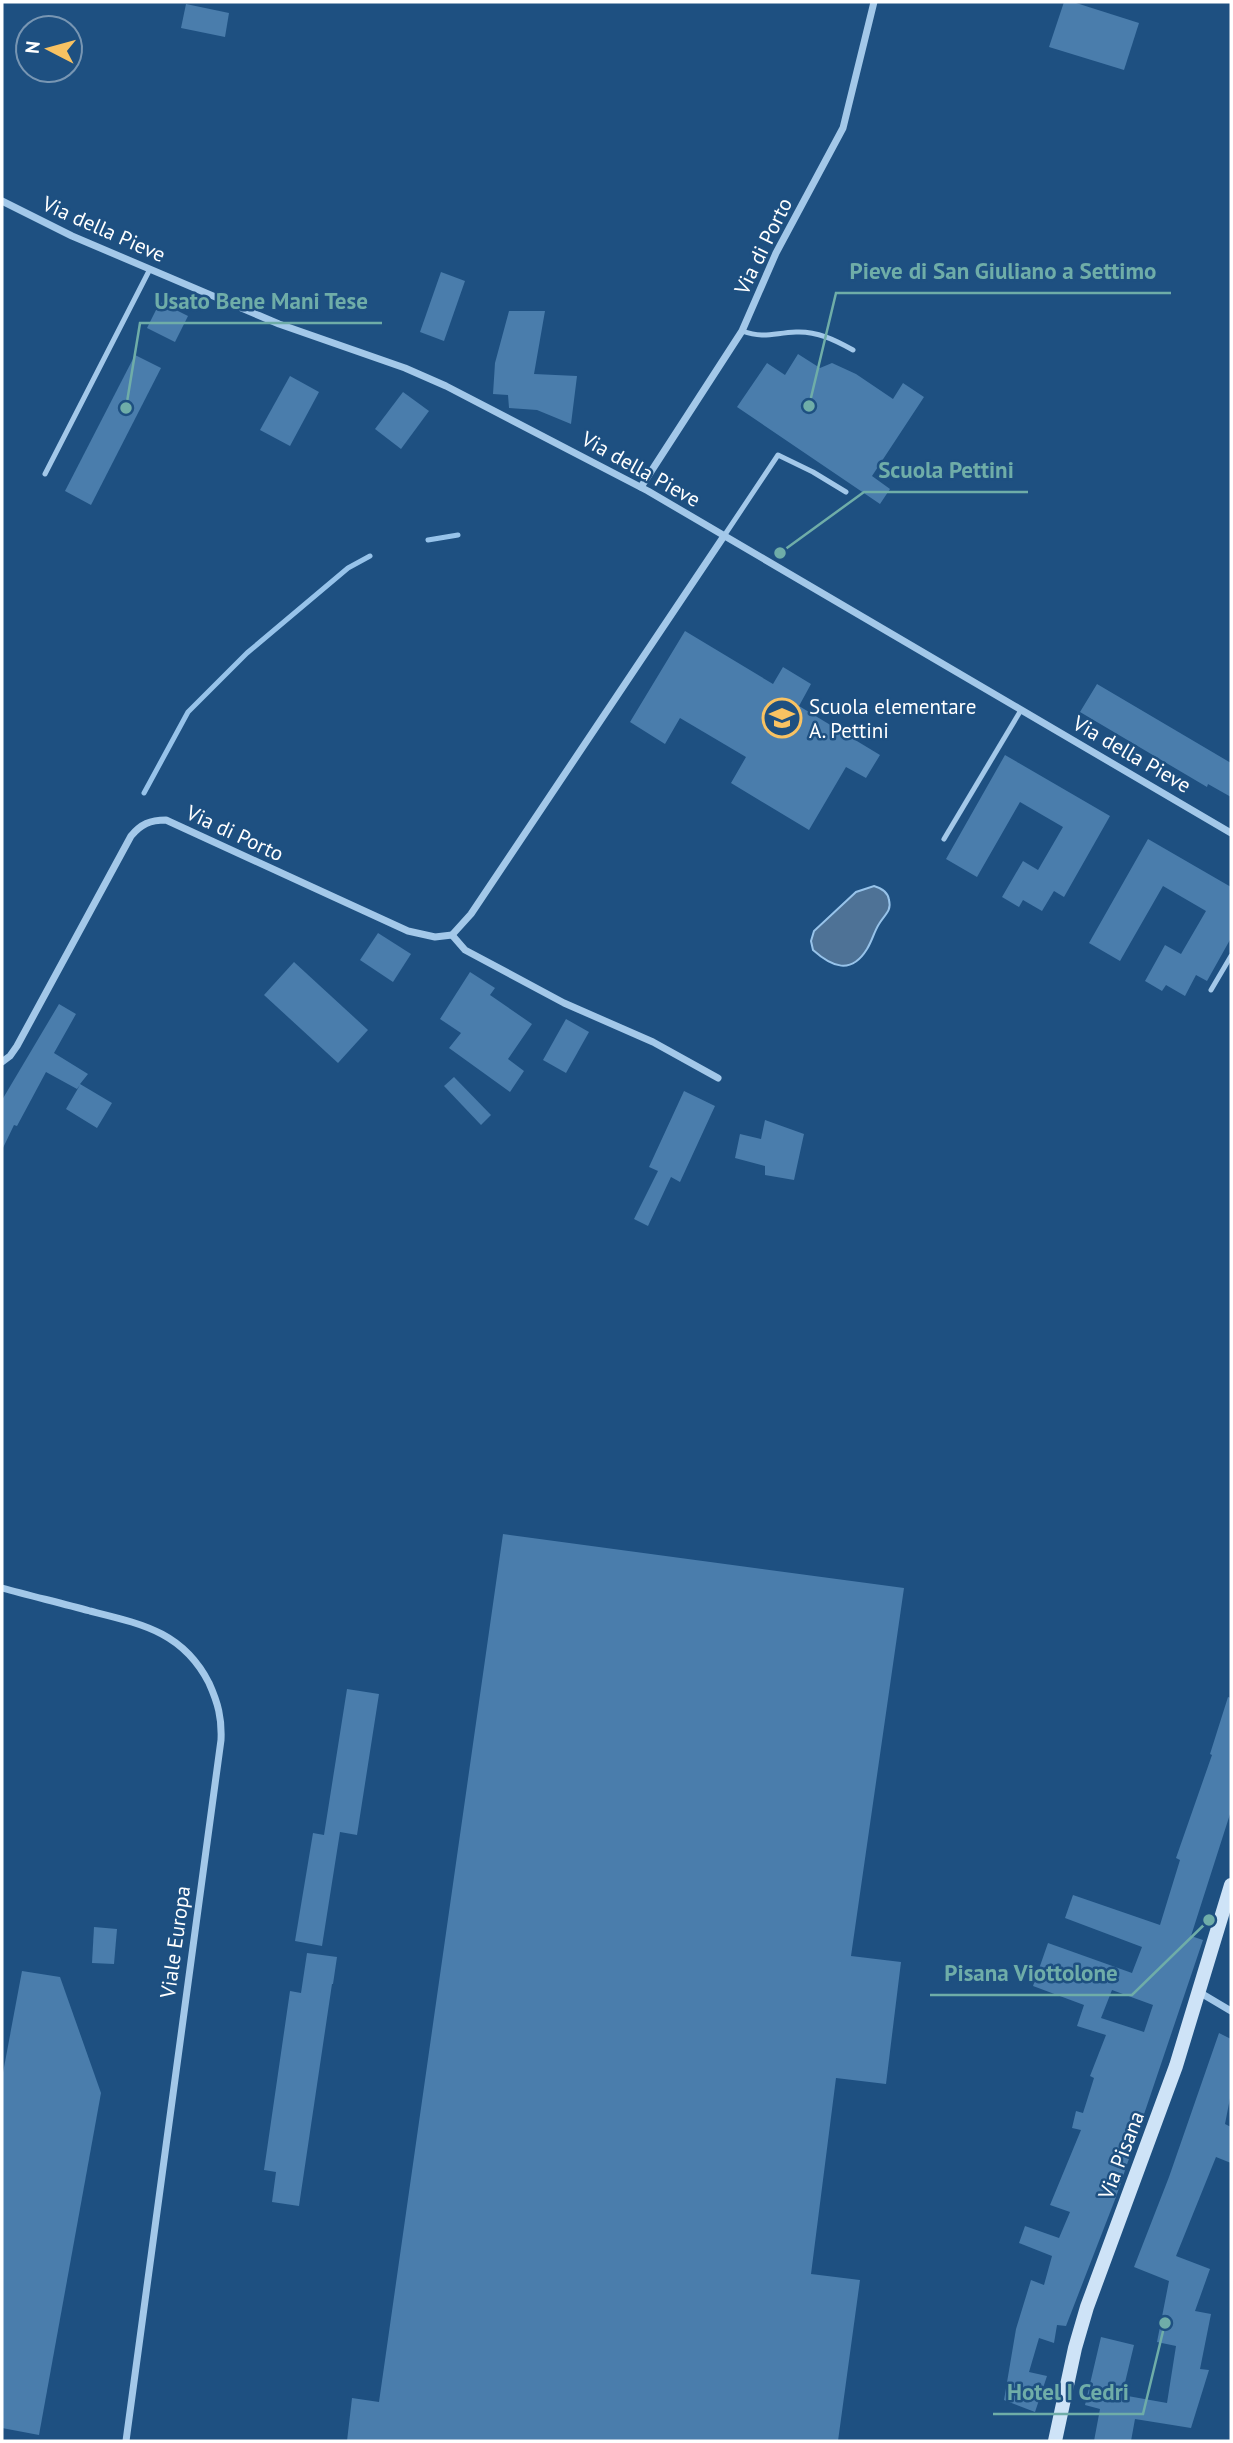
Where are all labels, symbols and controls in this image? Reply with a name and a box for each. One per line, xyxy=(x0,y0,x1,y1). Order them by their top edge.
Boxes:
north arrow xyxy=(14,14,84,84)
text: N xyxy=(20,40,45,55)
street label: Via della Pieve xyxy=(37,189,170,268)
street label: Via di Porto xyxy=(728,193,798,300)
callout: Pieve di San Giuliano a Settimo xyxy=(836,249,1171,293)
text: Pieve di San Giuliano a Settimo xyxy=(850,256,1156,285)
callout: Usato Bene Mani Tese xyxy=(140,279,382,323)
text: Usato Bene Mani Tese xyxy=(154,286,368,315)
street label: Via della Pieve xyxy=(576,425,705,513)
callout: Scuola Pettini xyxy=(864,448,1028,492)
text: Scuola Pettini xyxy=(878,455,1014,484)
place label: Scuola elementare A. Pettini xyxy=(809,693,976,744)
school or university icon: Scuola elementare A. Pettini xyxy=(761,697,803,739)
street label: Via della Pieve xyxy=(1067,709,1196,799)
street label: Via di Porto xyxy=(181,798,288,867)
street label: Viale Europa xyxy=(154,1884,196,2001)
callout: Pisana Viottolone xyxy=(930,1951,1132,1995)
text: Pisana Viottolone xyxy=(944,1958,1118,1987)
street label: Via Pisana xyxy=(1092,2107,1150,2204)
callout: Hotel I Cedri xyxy=(993,2370,1143,2414)
text: Hotel I Cedri xyxy=(1007,2377,1129,2406)

